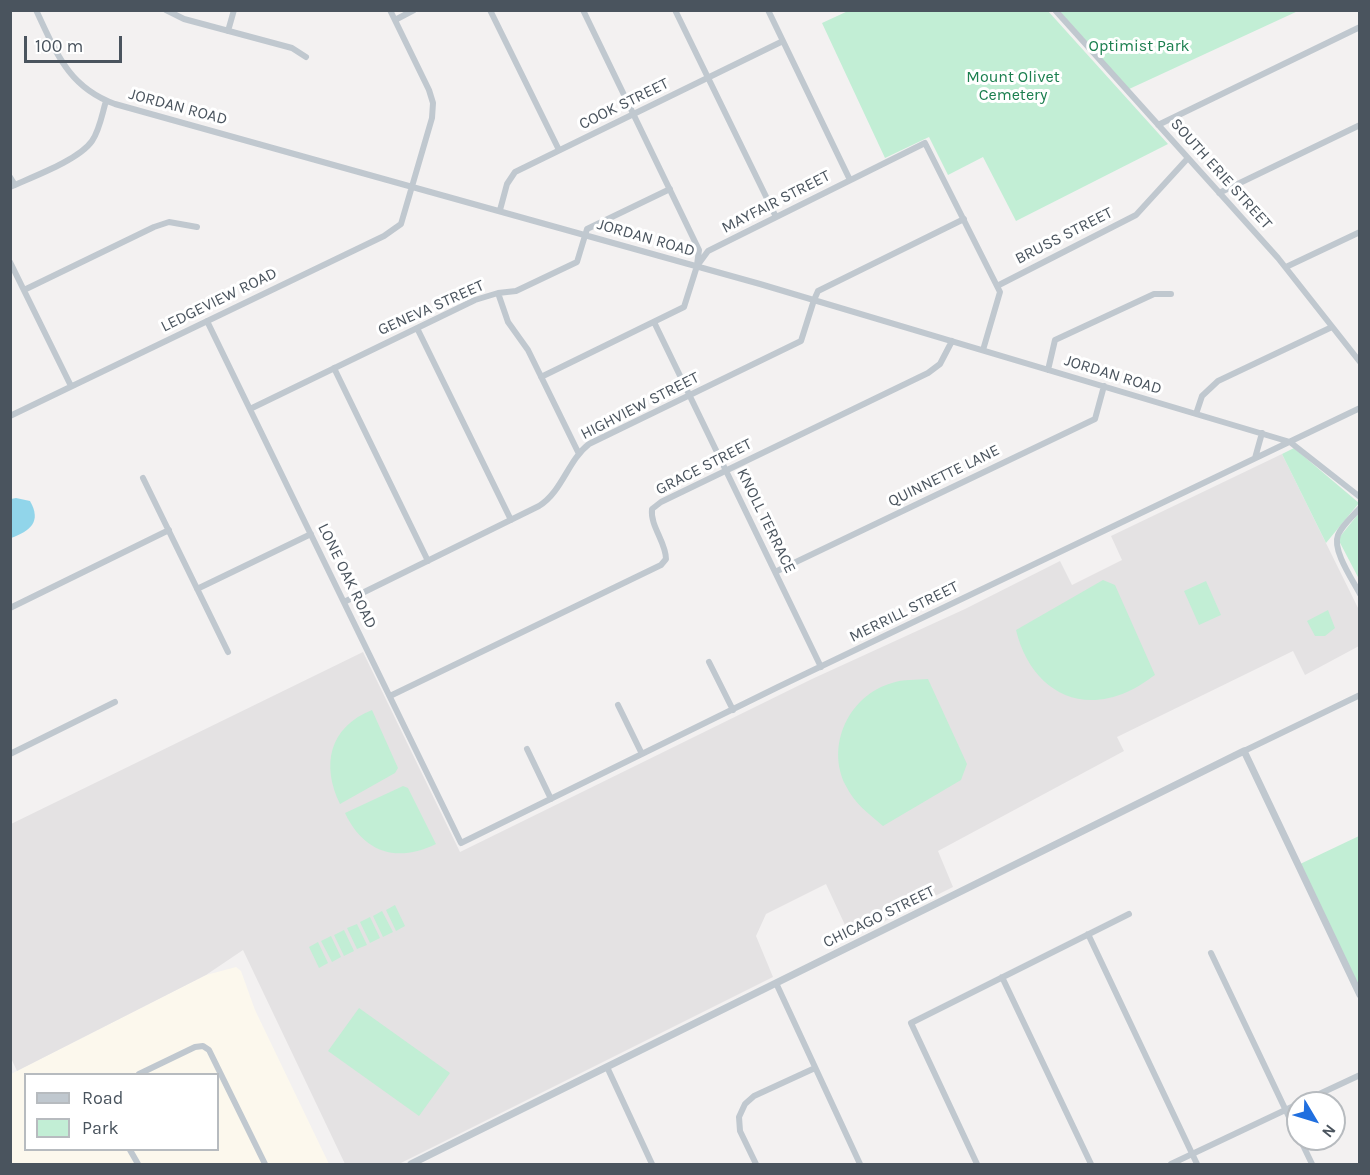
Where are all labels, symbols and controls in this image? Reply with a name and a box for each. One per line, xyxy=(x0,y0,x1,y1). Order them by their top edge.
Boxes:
scale bar xyxy=(27,24,124,62)
text: 100 m xyxy=(35,35,83,57)
park label: Optimist Park xyxy=(1089,36,1189,56)
park label: Mount Olivet Cemetery xyxy=(966,67,1060,105)
street label: COOK STREET xyxy=(576,74,672,134)
street label: JORDAN ROAD xyxy=(127,85,229,129)
street label: SOUTH ERIE STREET xyxy=(1166,115,1276,233)
street label: MAYFAIR STREET xyxy=(718,166,834,238)
street label: BRUSS STREET xyxy=(1012,203,1116,269)
street label: JORDAN ROAD xyxy=(595,215,697,261)
street label: LEDGEVIEW ROAD xyxy=(158,264,280,336)
street label: GENEVA STREET xyxy=(375,276,487,340)
street label: JORDAN ROAD xyxy=(1062,351,1164,399)
street label: HIGHVIEW STREET xyxy=(578,368,702,444)
street label: GRACE STREET xyxy=(653,435,755,499)
street label: QUINNETTE LANE xyxy=(885,441,1003,511)
street label: KNOLL TERRACE xyxy=(732,465,800,577)
street label: LONE OAK ROAD xyxy=(313,520,381,632)
street label: MERRILL STREET xyxy=(846,577,962,647)
street label: CHICAGO STREET xyxy=(820,882,938,952)
legend xyxy=(24,1073,219,1151)
text: Road xyxy=(82,1087,123,1109)
north arrow xyxy=(1286,1091,1346,1151)
text: Park xyxy=(82,1117,119,1139)
text: N xyxy=(1318,1121,1340,1142)

